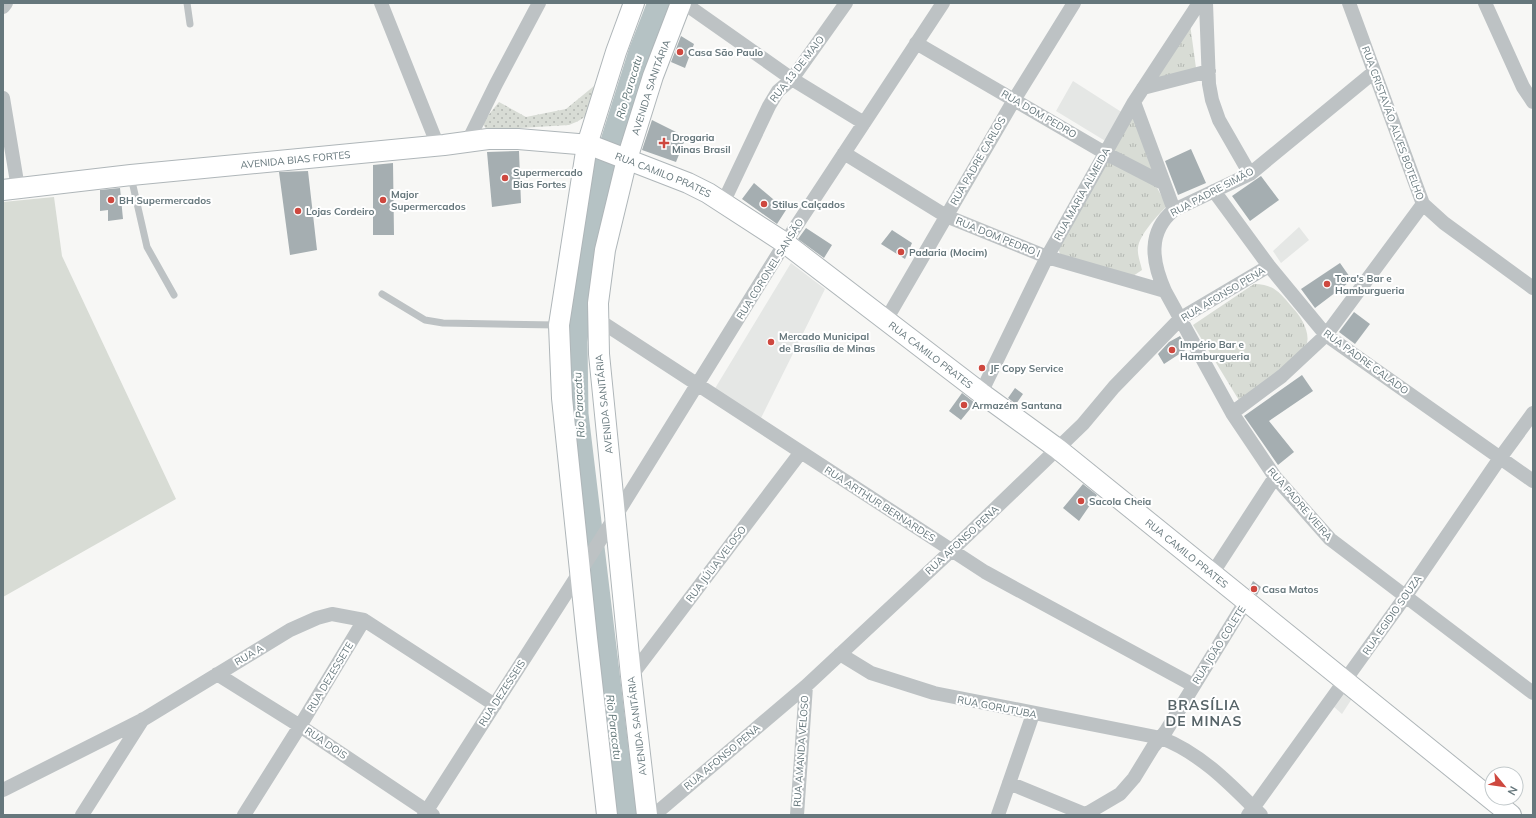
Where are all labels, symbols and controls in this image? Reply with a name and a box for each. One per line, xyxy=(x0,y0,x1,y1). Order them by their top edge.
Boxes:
street label: RUA 13 DE MAIO xyxy=(767,33,827,105)
street label: AVENIDA SANITÁRIA xyxy=(628,37,673,137)
street label: RUA CRISTAVÃO ALVES BOTELHO xyxy=(1359,44,1427,202)
place label: Casa São Paulo xyxy=(688,46,763,59)
marker: Casa São Paulo xyxy=(675,47,685,57)
water label: Rio Paracatu xyxy=(613,54,645,120)
street label: RUA DOM PEDRO xyxy=(999,87,1079,141)
street label: RUA PADRE CARLOS xyxy=(947,114,1009,208)
place label: Drogaria Minas Brasil xyxy=(672,131,731,156)
marker: Drogaria Minas Brasil xyxy=(659,138,669,148)
street label: RUA MARIA ALMEIDA xyxy=(1051,145,1113,243)
street label: AVENIDA BIAS FORTES xyxy=(240,147,351,171)
street label: RUA CAMILO PRATES xyxy=(613,149,714,200)
street label: RUA PADRE SIMÃO xyxy=(1168,164,1256,219)
place label: Supermercado Bias Fortes xyxy=(513,166,583,191)
marker: Supermercado Bias Fortes xyxy=(500,173,510,183)
place label: Major Supermercados xyxy=(391,188,466,213)
place label: BH Supermercados xyxy=(119,194,211,207)
marker: BH Supermercados xyxy=(106,195,116,205)
marker: Major Supermercados xyxy=(378,195,388,205)
place label: Stilus Calçados xyxy=(772,198,845,211)
marker: Stilus Calçados xyxy=(759,199,769,209)
place label: Lojas Cordeiro xyxy=(306,205,374,218)
marker: Lojas Cordeiro xyxy=(293,206,303,216)
street label: RUA DOM PEDRO I xyxy=(954,214,1042,260)
street label: RUA CORONEL SANSÃO xyxy=(734,216,807,322)
place label: Padaria (Mocim) xyxy=(909,246,988,259)
marker: Padaria (Mocim) xyxy=(896,247,906,257)
street label: RUA AFONSO PENA xyxy=(1179,263,1268,324)
place label: Tora's Bar e Hamburgueria xyxy=(1335,272,1404,297)
marker: Tora's Bar e Hamburgueria xyxy=(1322,279,1332,289)
street label: RUA CAMILO PRATES xyxy=(886,318,976,391)
street label: RUA PADRE CALADO xyxy=(1321,327,1411,397)
place label: Mercado Municipal de Brasília de Minas xyxy=(779,330,875,355)
marker: Mercado Municipal de Brasília de Minas xyxy=(766,337,776,347)
place label: Império Bar e Hamburgueria xyxy=(1180,338,1249,363)
marker: Império Bar e Hamburgueria xyxy=(1167,345,1177,355)
street label: AVENIDA SANITÁRIA xyxy=(592,353,616,454)
place label: JF Copy Service xyxy=(990,362,1064,375)
marker: JF Copy Service xyxy=(977,363,987,373)
water label: Rio Paracatu xyxy=(570,372,588,438)
place label: Armazém Santana xyxy=(972,399,1062,412)
marker: Armazém Santana xyxy=(959,400,969,410)
street label: RUA ARTHUR BERNARDES xyxy=(822,463,938,545)
street label: RUA PADRE VIEIRA xyxy=(1265,465,1336,544)
place label: Sacola Cheia xyxy=(1089,495,1151,508)
marker: Sacola Cheia xyxy=(1076,496,1086,506)
street label: RUA AFONSO PENA xyxy=(922,502,1002,577)
street label: RUA CAMILO PRATES xyxy=(1143,516,1231,591)
street label: RUA JÚLIA VELOSO xyxy=(683,523,749,605)
street label: RUA EGIDIO SOUZA xyxy=(1360,572,1425,658)
place label: Casa Matos xyxy=(1262,583,1318,596)
marker: Casa Matos xyxy=(1249,584,1259,594)
street label: RUA JOÃO COLETE xyxy=(1190,603,1248,687)
street label: RUA DEZESSETE xyxy=(304,640,356,714)
street label: RUA A xyxy=(232,641,266,669)
street label: RUA DEZESSEIS xyxy=(476,657,528,729)
street label: AVENIDA SANITÁRIA xyxy=(624,675,650,776)
street label: RUA GORUTUBA xyxy=(956,693,1039,721)
water label: Rio Paracatu xyxy=(603,694,625,760)
street label: RUA AMANDA VELOSO xyxy=(791,695,811,807)
district label: BRASÍLIA DE MINAS xyxy=(1166,696,1242,730)
street label: RUA AFONSO PENA xyxy=(681,721,763,793)
street label: RUA DOIS xyxy=(302,724,350,762)
north arrow xyxy=(1484,766,1524,806)
text: N xyxy=(1505,784,1521,798)

